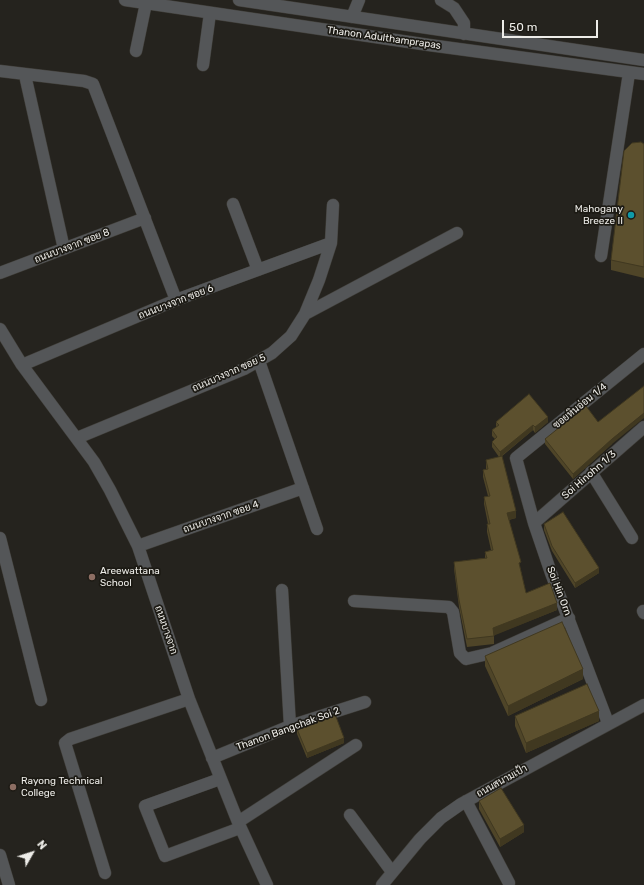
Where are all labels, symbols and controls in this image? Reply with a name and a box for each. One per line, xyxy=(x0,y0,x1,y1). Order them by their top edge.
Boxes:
scale bar xyxy=(504,12,600,38)
text: 50 m xyxy=(509,20,537,34)
street label: Thanon Adulthamprapas xyxy=(326,24,442,52)
place label: Mahogany Breeze II xyxy=(575,203,623,226)
marker: Mahogany Breeze II xyxy=(626,210,636,220)
street label: ถนนบางจาก ซอย 8 xyxy=(33,226,111,266)
street label: ถนนบางจาก ซอย 6 xyxy=(137,282,215,322)
street label: ถนนบางจาก ซอย 5 xyxy=(190,351,268,395)
street label: ซอยหินอ่อน 1/4 xyxy=(551,381,609,431)
street label: Soi Hinohn 1/3 xyxy=(559,448,619,502)
street label: ถนนบางจาก ซอย 4 xyxy=(182,498,260,536)
place label: Areewattana School xyxy=(100,565,160,588)
street label: Soi Hin Orn xyxy=(544,565,574,617)
marker: Areewattana School xyxy=(87,572,97,582)
street label: ถนนบางจาก xyxy=(152,604,180,656)
street label: Thanon Bangchak Soi 2 xyxy=(235,705,341,753)
street label: ถนนสนามเป้า xyxy=(475,762,529,800)
place label: Rayong Technical College xyxy=(21,775,103,798)
marker: Rayong Technical College xyxy=(8,782,18,792)
north arrow xyxy=(12,833,52,873)
text: N xyxy=(34,838,49,852)

